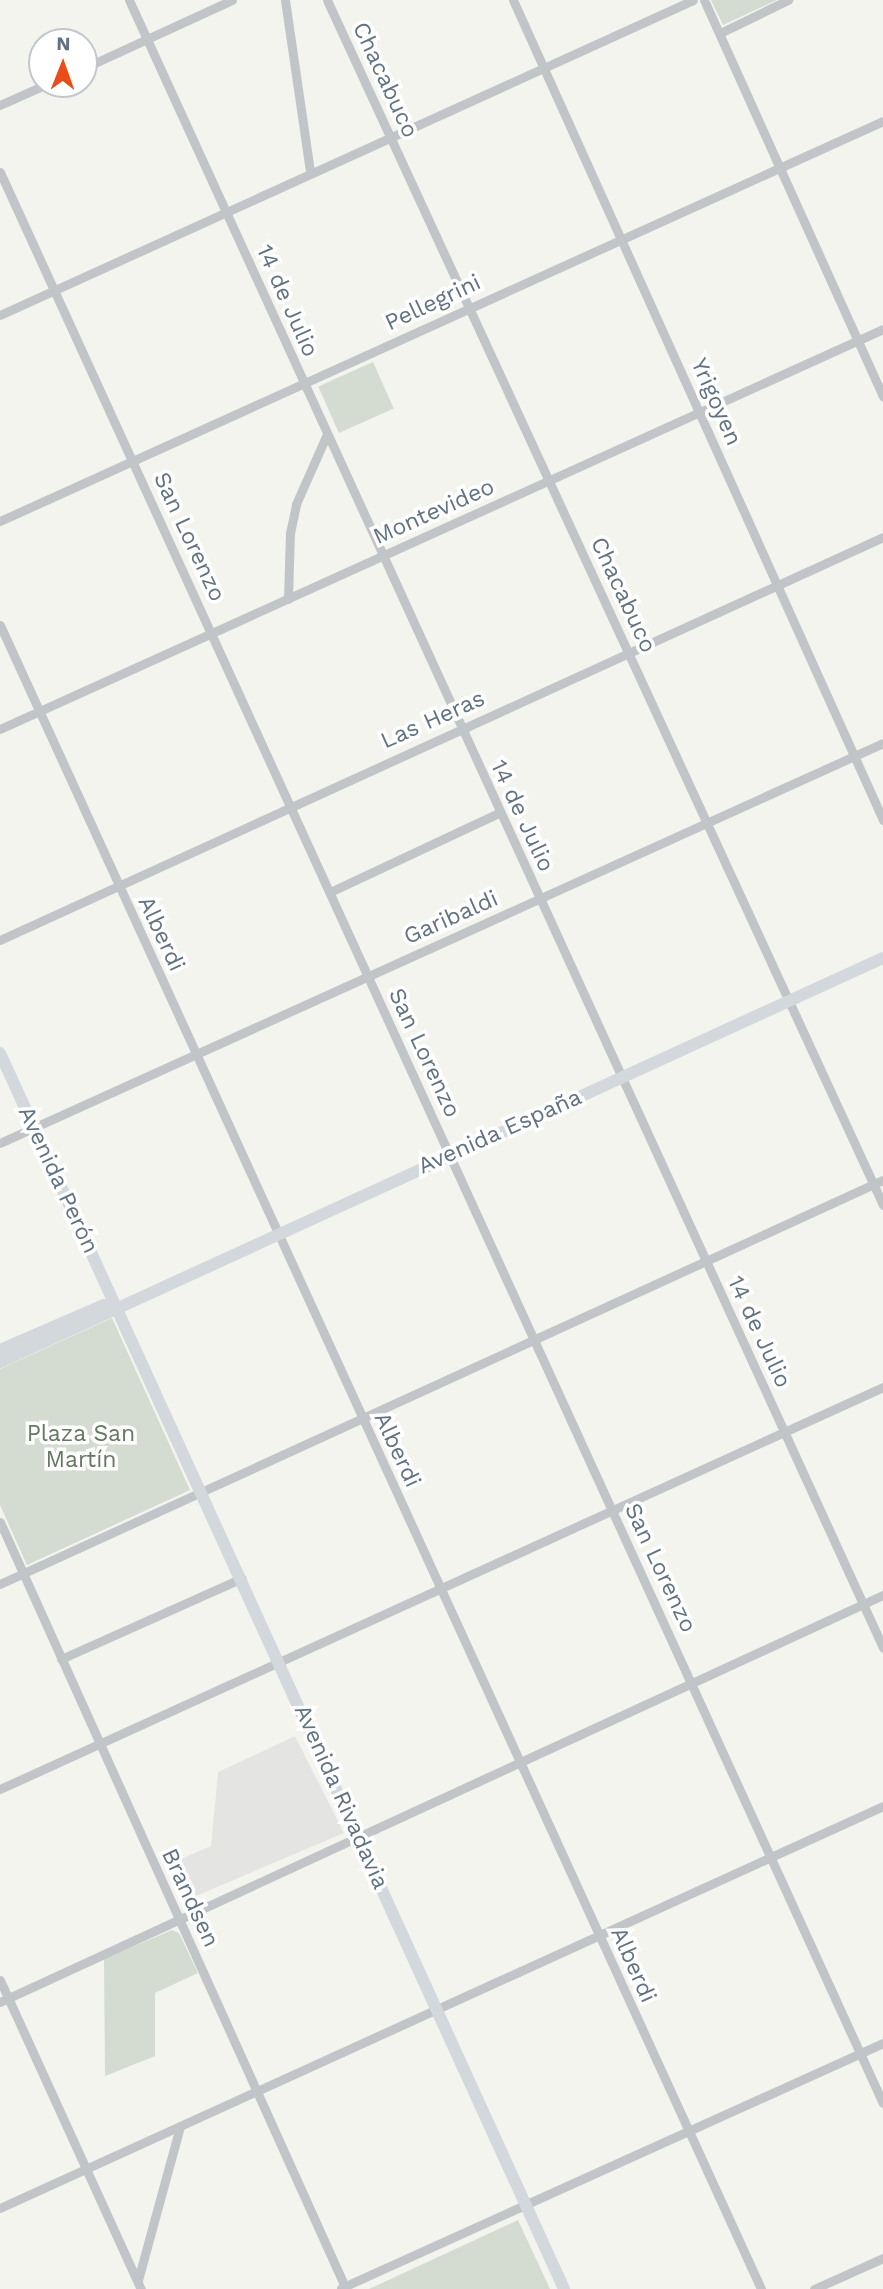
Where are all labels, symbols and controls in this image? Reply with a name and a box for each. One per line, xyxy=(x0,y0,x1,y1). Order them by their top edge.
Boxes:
street label: Chacabuco xyxy=(346,18,424,142)
north arrow xyxy=(28,28,98,98)
text: N xyxy=(56,32,71,55)
street label: 14 de Julio xyxy=(250,240,324,362)
street label: Pellegrini xyxy=(381,269,485,337)
street label: Yrigoyen xyxy=(685,354,747,450)
street label: San Lorenzo xyxy=(147,468,231,606)
street label: Montevideo xyxy=(369,473,499,551)
street label: Chacabuco xyxy=(584,533,662,657)
street label: Las Heras xyxy=(377,685,489,755)
street label: 14 de Julio xyxy=(484,756,560,876)
street label: Garibaldi xyxy=(400,885,502,951)
street label: Alberdi xyxy=(132,892,190,976)
street label: San Lorenzo xyxy=(382,984,466,1122)
street label: Avenida España xyxy=(414,1083,586,1181)
street label: Avenida Perón xyxy=(12,1102,104,1258)
street label: 14 de Julio xyxy=(721,1272,797,1392)
street label: Alberdi xyxy=(368,1408,426,1492)
park label: Plaza San Martín xyxy=(27,1420,135,1474)
street label: San Lorenzo xyxy=(618,1499,702,1637)
street label: Avenida Rivadavia xyxy=(288,1700,394,1894)
street label: Brandsen xyxy=(155,1844,225,1952)
street label: Alberdi xyxy=(604,1923,662,2007)

